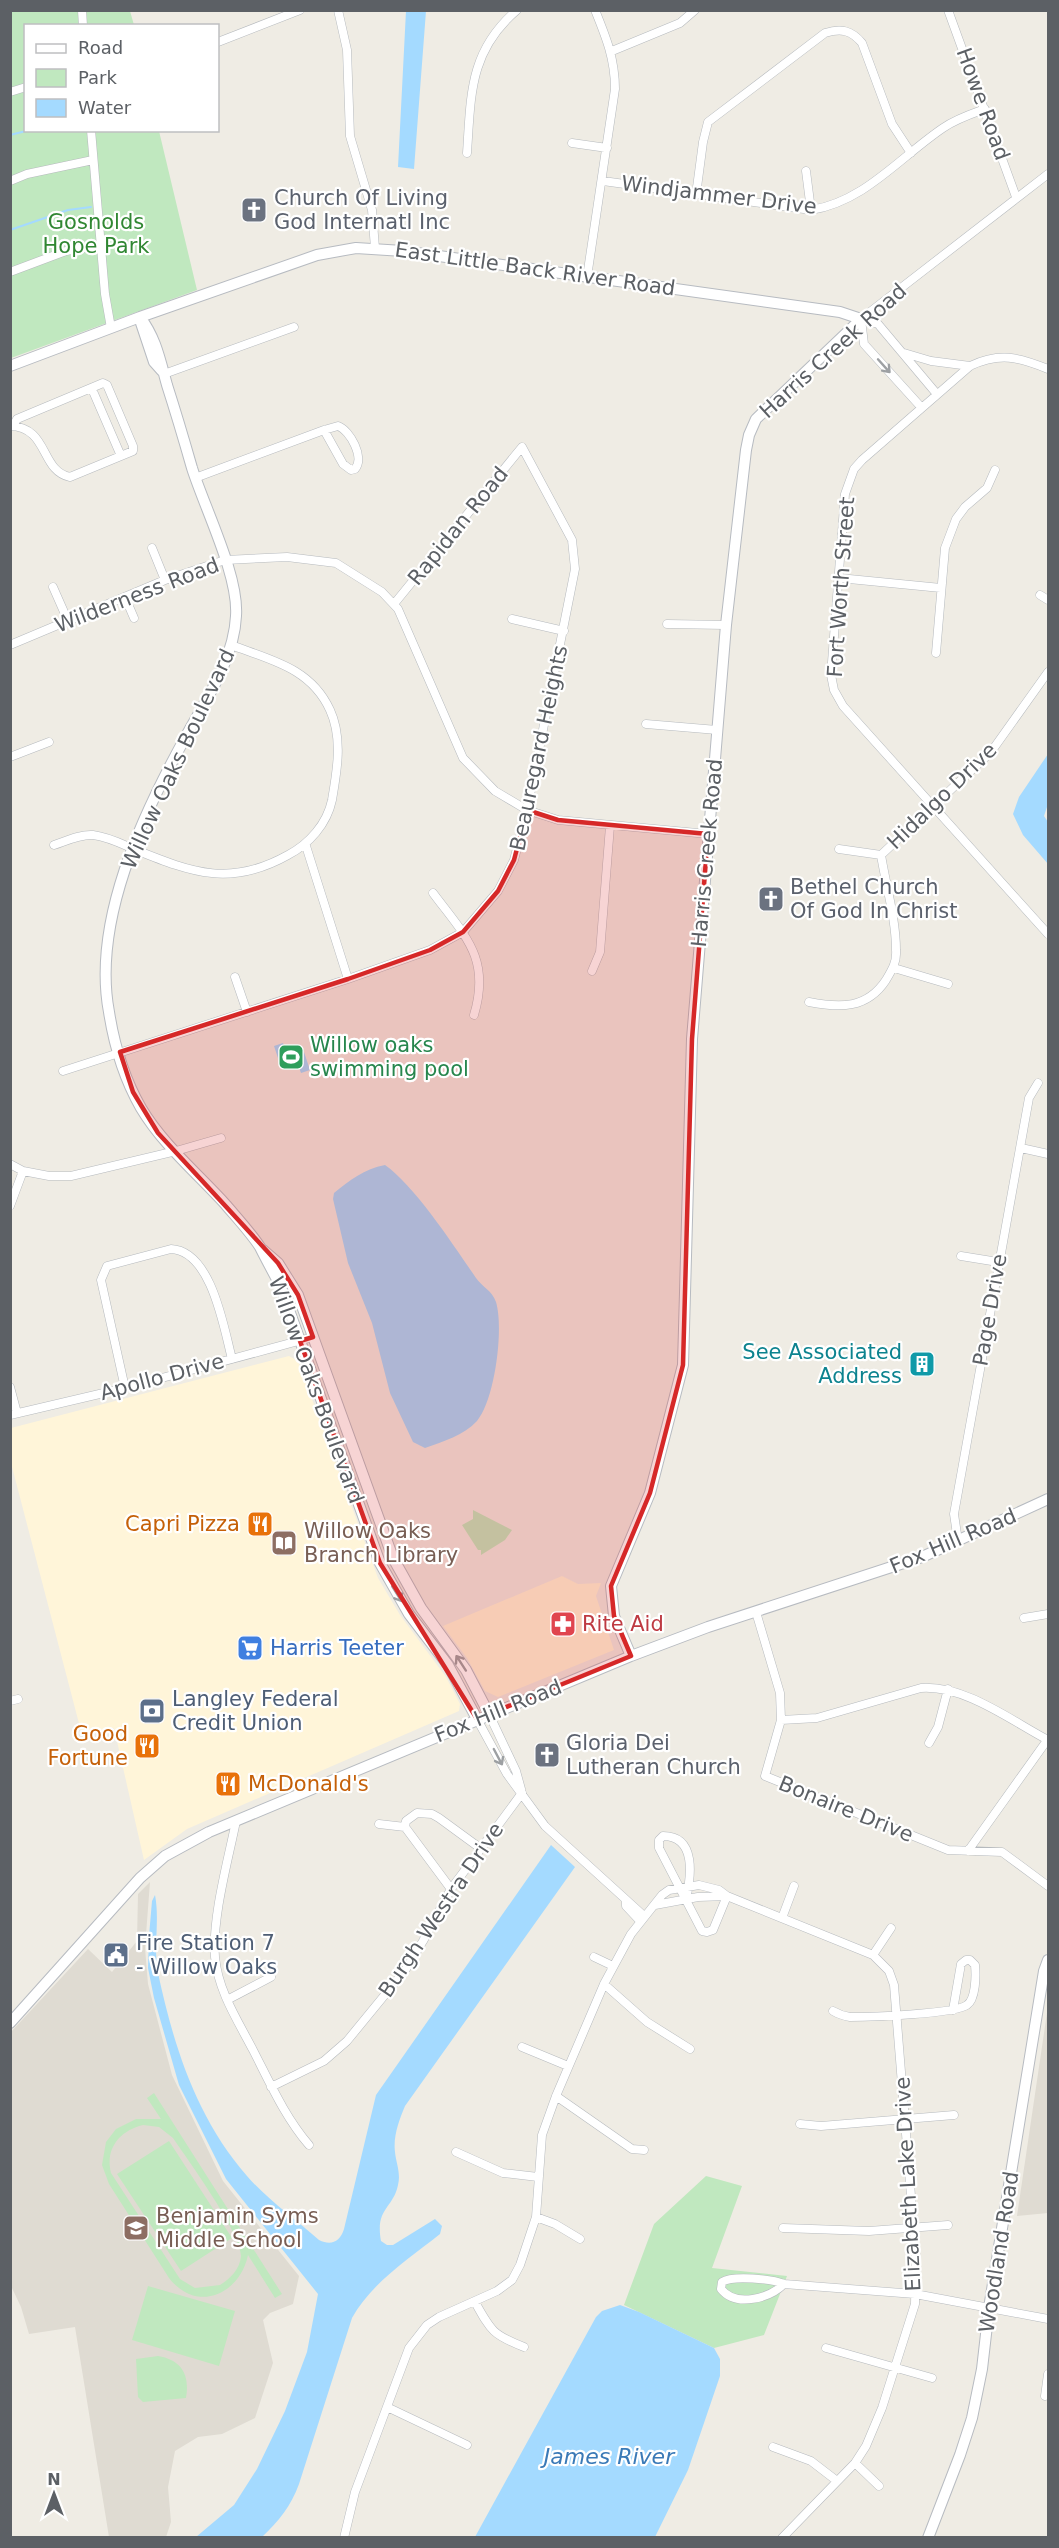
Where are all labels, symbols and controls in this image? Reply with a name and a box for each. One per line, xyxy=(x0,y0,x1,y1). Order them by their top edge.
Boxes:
legend xyxy=(24,24,219,132)
text: Road xyxy=(78,37,123,58)
street label: Howe Road xyxy=(952,44,1014,164)
text: Park xyxy=(78,67,117,88)
text: Water xyxy=(78,97,132,118)
street label: Windjammer Drive xyxy=(620,171,818,219)
place label: Church Of Living God Internatl Inc xyxy=(274,186,450,234)
church icon: Church Of Living God Internatl Inc xyxy=(239,195,269,225)
park label: Gosnolds Hope Park xyxy=(43,210,150,258)
street label: East Little Back River Road xyxy=(393,237,677,301)
street label: Harris Creek Road xyxy=(755,279,911,423)
one-way arrow xyxy=(877,358,891,373)
street label: Rapidan Road xyxy=(403,462,513,590)
street label: Fort Worth Street xyxy=(823,496,859,678)
street label: Wilderness Road xyxy=(51,553,223,637)
street label: Beauregard Heights xyxy=(505,643,573,853)
street label: Willow Oaks Boulevard xyxy=(116,645,240,873)
street label: Hidalgo Drive xyxy=(882,738,1002,854)
street label: Harris Creek Road xyxy=(687,758,727,948)
place label: Bethel Church Of God In Christ xyxy=(790,875,958,923)
church icon: Bethel Church Of God In Christ xyxy=(756,884,786,914)
place label: Willow oaks swimming pool xyxy=(310,1033,469,1081)
sports icon: Willow oaks swimming pool xyxy=(276,1042,306,1072)
street label: Page Drive xyxy=(968,1252,1012,1368)
street label: Willow Oaks Boulevard xyxy=(264,1273,368,1507)
place label: See Associated Address xyxy=(742,1340,902,1388)
street label: Apollo Drive xyxy=(97,1349,227,1405)
building icon: See Associated Address xyxy=(907,1349,937,1379)
street label: Fox Hill Road xyxy=(886,1504,1020,1578)
restaurant icon: Capri Pizza xyxy=(245,1509,275,1539)
place label: Capri Pizza xyxy=(125,1512,240,1536)
place label: Willow Oaks Branch Library xyxy=(304,1519,458,1567)
library icon: Willow Oaks Branch Library xyxy=(269,1528,299,1558)
one-way arrow xyxy=(390,1586,403,1603)
pharmacy icon: Rite Aid xyxy=(548,1609,578,1639)
place label: Rite Aid xyxy=(582,1612,664,1636)
supermarket icon: Harris Teeter xyxy=(235,1633,265,1663)
place label: Harris Teeter xyxy=(270,1636,404,1660)
one-way arrow xyxy=(455,1654,468,1671)
street label: Fox Hill Road xyxy=(431,1675,565,1747)
place label: Langley Federal Credit Union xyxy=(172,1687,339,1735)
bank icon: Langley Federal Credit Union xyxy=(137,1696,167,1726)
place label: Good Fortune xyxy=(47,1722,128,1770)
restaurant icon: Good Fortune xyxy=(132,1731,162,1761)
place label: Gloria Dei Lutheran Church xyxy=(566,1731,741,1779)
church icon: Gloria Dei Lutheran Church xyxy=(532,1740,562,1770)
one-way arrow xyxy=(492,1748,504,1765)
restaurant icon: McDonald's xyxy=(213,1769,243,1799)
street label: Bonaire Drive xyxy=(775,1771,917,1847)
place label: McDonald's xyxy=(248,1772,369,1796)
street label: Burgh Westra Drive xyxy=(374,1818,508,2002)
place label: Fire Station 7 - Willow Oaks xyxy=(136,1931,277,1979)
public building icon: Fire Station 7 - Willow Oaks xyxy=(101,1940,131,1970)
street label: Elizabeth Lake Drive xyxy=(890,2076,926,2292)
street label: Woodland Road xyxy=(974,2169,1024,2335)
place label: Benjamin Syms Middle School xyxy=(156,2204,319,2252)
school or university icon: Benjamin Syms Middle School xyxy=(121,2213,151,2243)
water label: James River xyxy=(540,2444,676,2469)
north arrow xyxy=(24,2464,84,2524)
text: N xyxy=(47,2470,61,2489)

